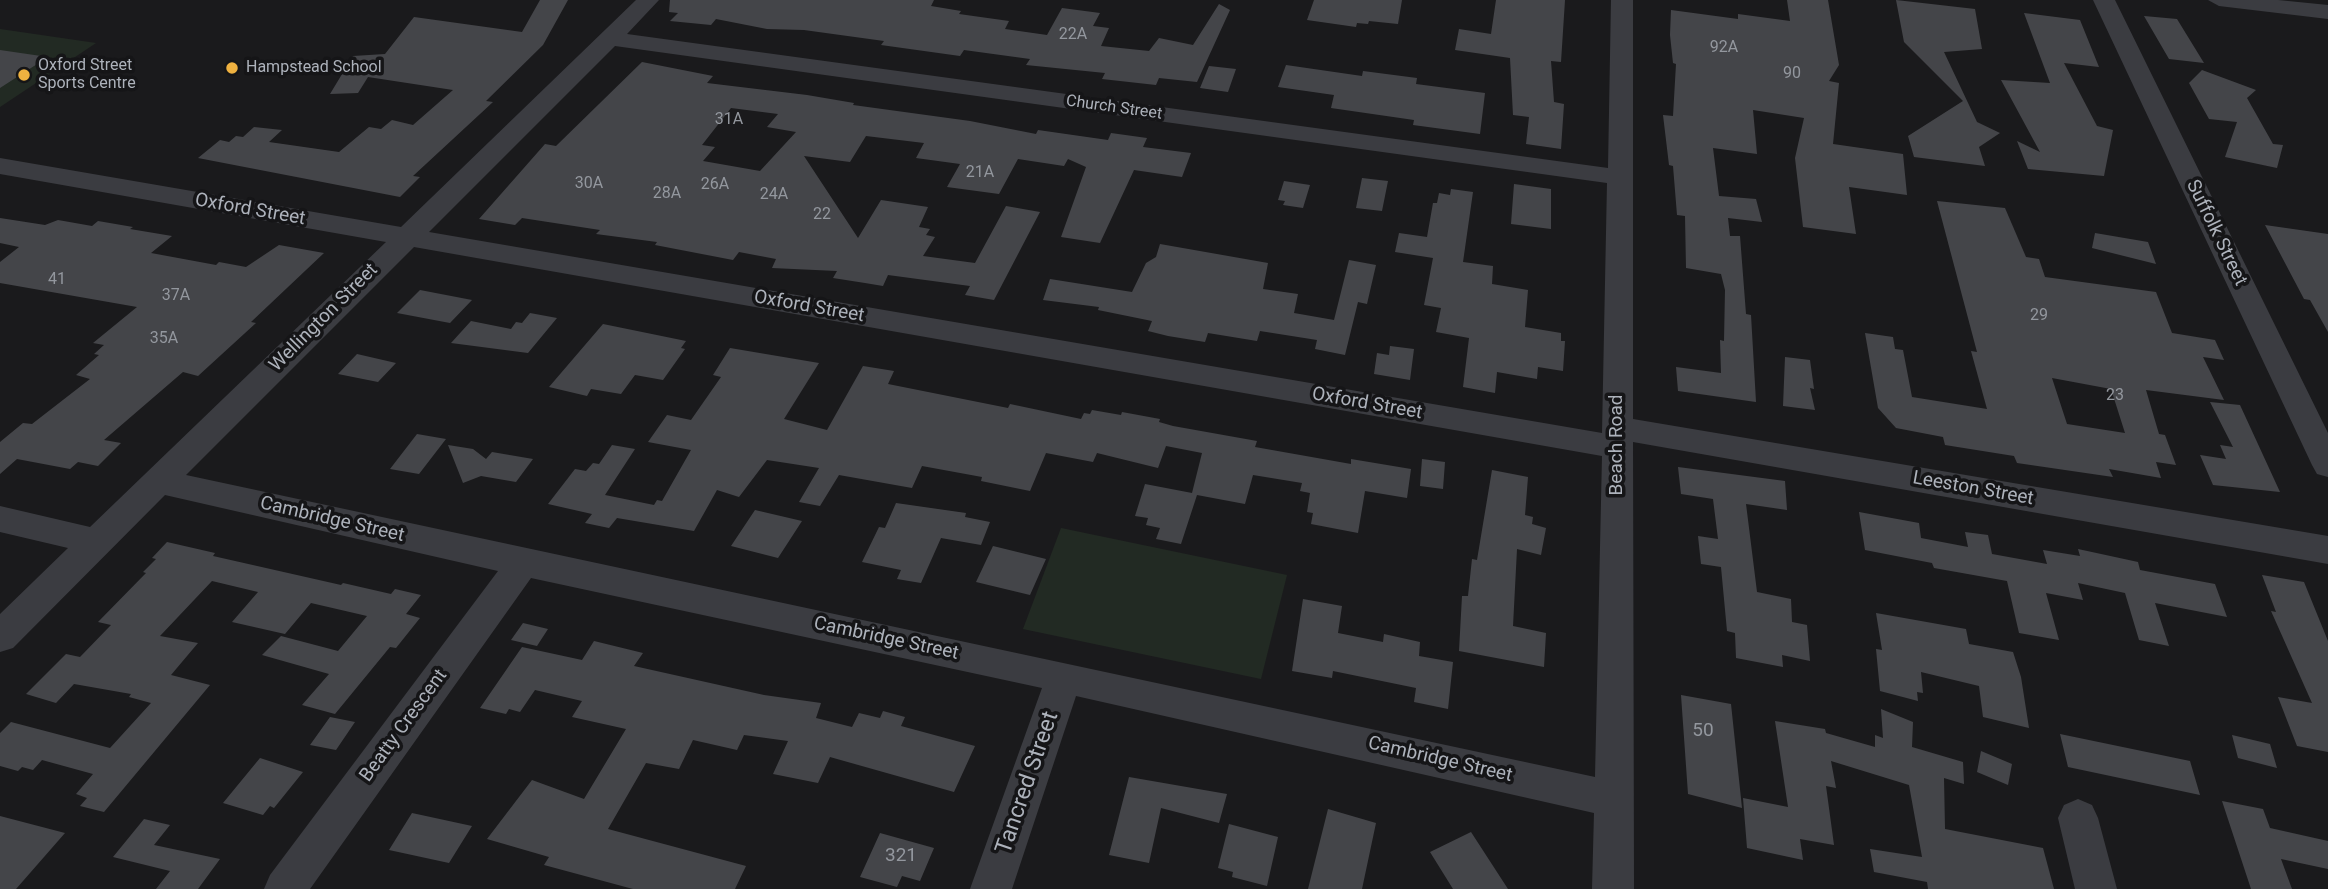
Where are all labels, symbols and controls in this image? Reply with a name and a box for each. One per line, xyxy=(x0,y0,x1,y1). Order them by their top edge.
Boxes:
house number: 22A xyxy=(1059,25,1087,45)
house number: 92A xyxy=(1710,38,1738,58)
place label: Oxford Street Sports Centre xyxy=(38,56,136,94)
place label: Hampstead School xyxy=(246,58,382,78)
marker: Hampstead School xyxy=(224,60,240,76)
house number: 90 xyxy=(1783,64,1801,84)
marker: Oxford Street Sports Centre xyxy=(16,67,32,83)
street label: Church Street xyxy=(1065,92,1163,124)
house number: 31A xyxy=(715,110,743,130)
house number: 21A xyxy=(966,163,994,183)
house number: 30A xyxy=(575,174,603,194)
house number: 26A xyxy=(701,175,729,195)
street label: Suffolk Street xyxy=(2181,176,2251,290)
house number: 28A xyxy=(653,184,681,204)
house number: 24A xyxy=(760,185,788,205)
street label: Oxford Street xyxy=(193,189,307,231)
house number: 22 xyxy=(813,205,831,225)
street label: Wellington Street xyxy=(265,259,383,377)
house number: 41 xyxy=(48,270,66,290)
house number: 37A xyxy=(162,286,190,306)
street label: Oxford Street xyxy=(752,286,866,328)
house number: 29 xyxy=(2030,306,2048,326)
house number: 35A xyxy=(150,329,178,349)
street label: Oxford Street xyxy=(1310,383,1424,425)
house number: 23 xyxy=(2106,386,2124,406)
street label: Beach Road xyxy=(1606,395,1628,495)
street label: Leeston Street xyxy=(1911,467,2035,511)
street label: Cambridge Street xyxy=(258,492,406,548)
street label: Cambridge Street xyxy=(812,613,960,665)
street label: Beatty Crescent xyxy=(356,665,452,787)
street label: Tancred Street xyxy=(991,708,1065,858)
house number: 50 xyxy=(1692,720,1714,742)
street label: Cambridge Street xyxy=(1366,732,1514,788)
house number: 321 xyxy=(885,845,917,867)

